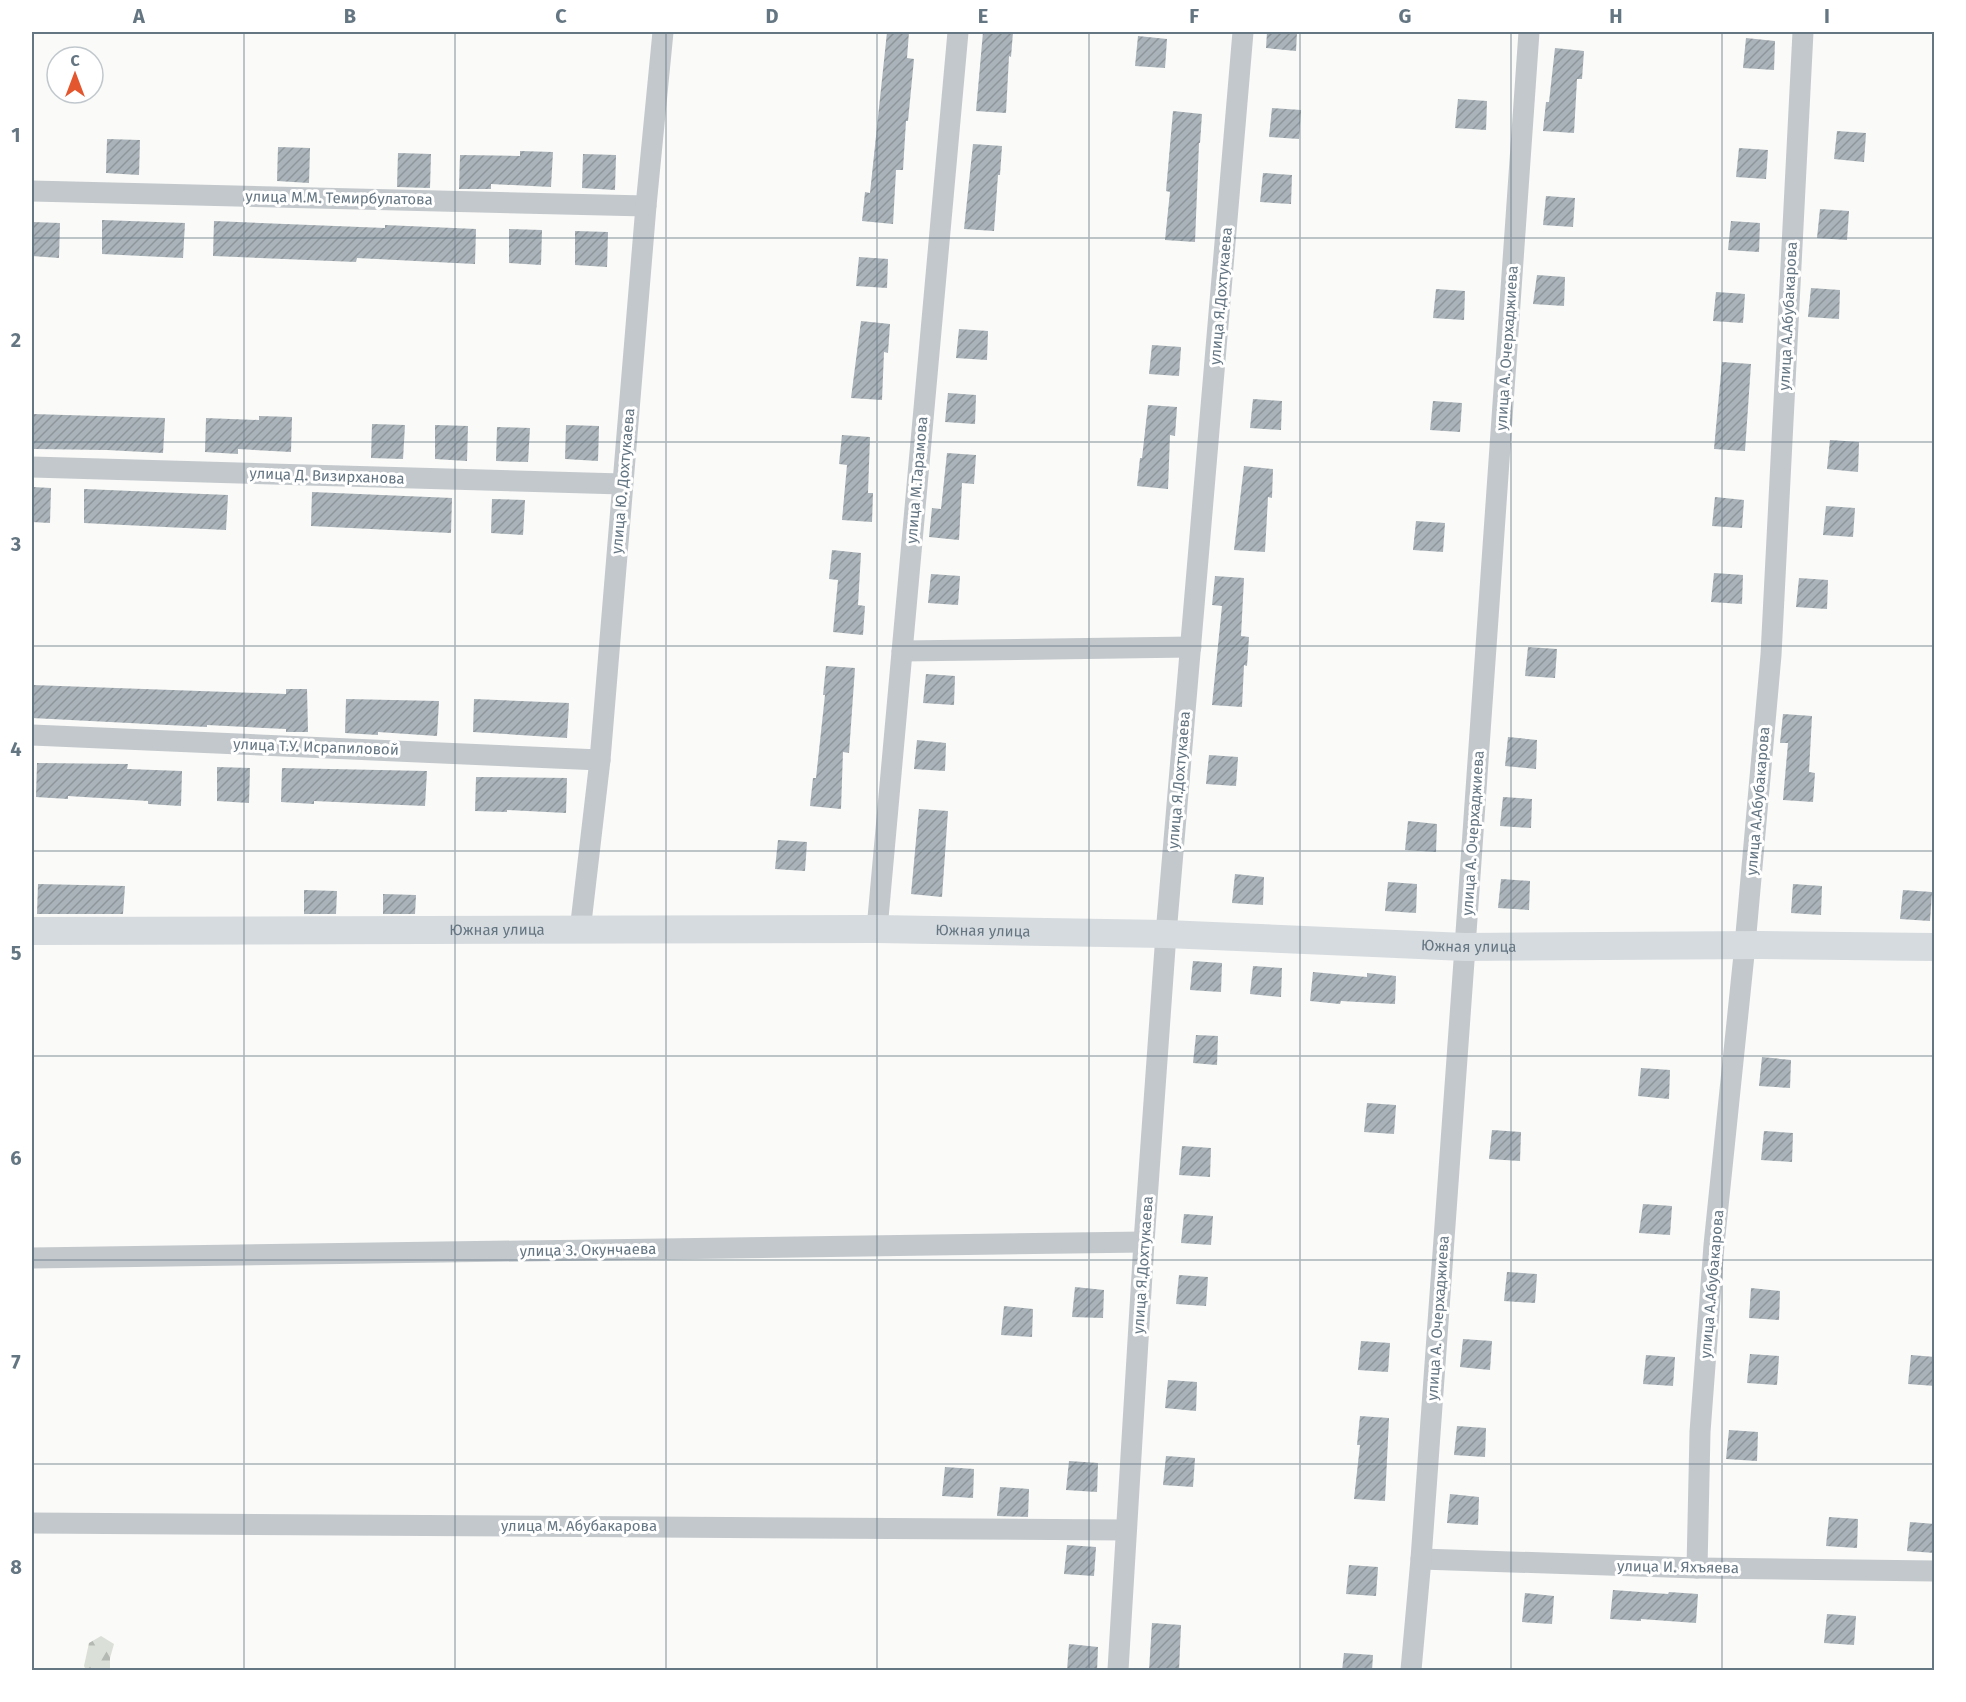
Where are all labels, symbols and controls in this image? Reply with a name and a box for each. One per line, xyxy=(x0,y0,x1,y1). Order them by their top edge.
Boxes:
text: A xyxy=(132,4,146,28)
text: B xyxy=(344,4,356,28)
text: C xyxy=(555,4,567,28)
text: D xyxy=(765,4,779,28)
text: E xyxy=(978,4,988,28)
text: F xyxy=(1189,4,1199,28)
text: G xyxy=(1399,4,1411,28)
text: H xyxy=(1609,4,1623,28)
text: I xyxy=(1824,4,1830,28)
north arrow xyxy=(45,45,105,105)
text: С xyxy=(70,51,80,70)
text: 1 xyxy=(11,123,21,147)
street label: улица М.М. Темирбулатова xyxy=(245,187,433,209)
street label: улица Я.Дохтукаева xyxy=(1206,226,1236,366)
street label: улица А.Абубакарова xyxy=(1775,241,1801,391)
street label: улица А. Очерхаджиева xyxy=(1492,265,1522,431)
text: 2 xyxy=(11,328,21,352)
street label: улица Ю. Дохтукаева xyxy=(608,407,638,555)
street label: улица М.Тарамова xyxy=(902,416,932,544)
street label: улица Д. Визирханова xyxy=(249,464,405,488)
text: 3 xyxy=(10,532,21,556)
street label: улица Я.Дохтукаева xyxy=(1164,710,1194,850)
street label: улица А.Абубакарова xyxy=(1743,726,1773,876)
street label: улица Т.У. Исрапиловой xyxy=(233,735,399,759)
text: 4 xyxy=(10,737,22,761)
street label: улица А. Очерхаджиева xyxy=(1458,750,1488,916)
street label: Южная улица xyxy=(449,921,545,939)
street label: Южная улица xyxy=(935,921,1031,941)
street label: Южная улица xyxy=(1421,936,1516,956)
text: 5 xyxy=(11,941,22,965)
text: 6 xyxy=(10,1146,22,1170)
street label: улица Я.Дохтукаева xyxy=(1129,1195,1157,1335)
street label: улица А.Абубакарова xyxy=(1697,1209,1727,1359)
street label: улица А. Очерхаджиева xyxy=(1423,1235,1453,1401)
street label: улица З. Окунчаева xyxy=(520,1240,656,1260)
text: 7 xyxy=(11,1350,21,1374)
street label: улица М. Абубакарова xyxy=(501,1517,657,1535)
text: 8 xyxy=(10,1555,22,1579)
street label: улица И. Яхъяева xyxy=(1617,1557,1739,1577)

